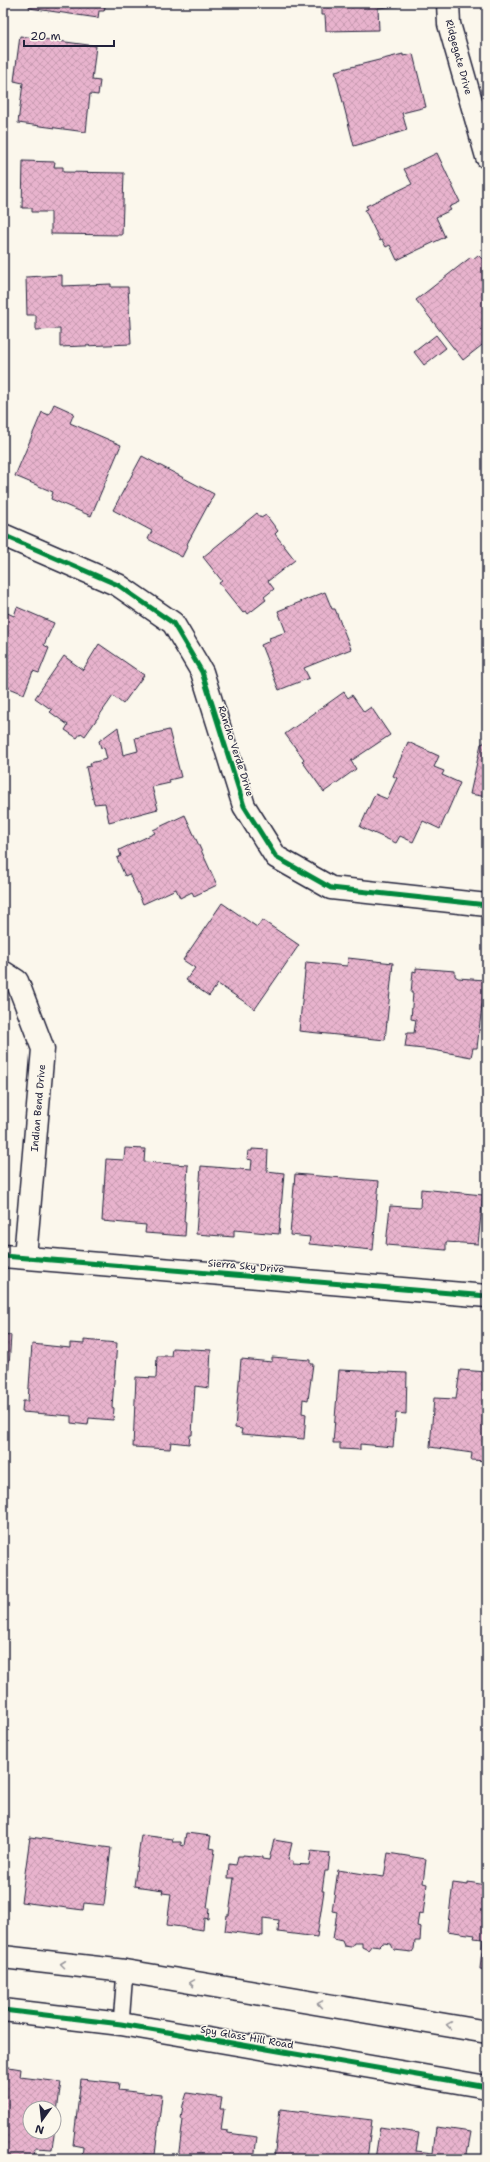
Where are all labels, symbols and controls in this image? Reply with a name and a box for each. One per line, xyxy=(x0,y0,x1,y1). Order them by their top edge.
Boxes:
street label: Ridgegate Drive xyxy=(443,18,475,96)
scale bar xyxy=(24,22,114,48)
text: 20 m xyxy=(30,28,61,44)
street label: Rancho Verde Drive xyxy=(215,704,257,798)
street label: Indian Bend Drive xyxy=(28,1063,48,1152)
street label: Sierra Sky Drive xyxy=(207,1256,285,1276)
one-way arrow xyxy=(60,1960,66,1969)
one-way arrow xyxy=(189,1979,195,1987)
one-way arrow xyxy=(317,2000,323,2009)
one-way arrow xyxy=(445,2021,452,2030)
street label: Spy Glass Hill Road xyxy=(199,2022,295,2052)
north arrow xyxy=(22,2100,62,2140)
text: N xyxy=(33,2121,46,2138)

